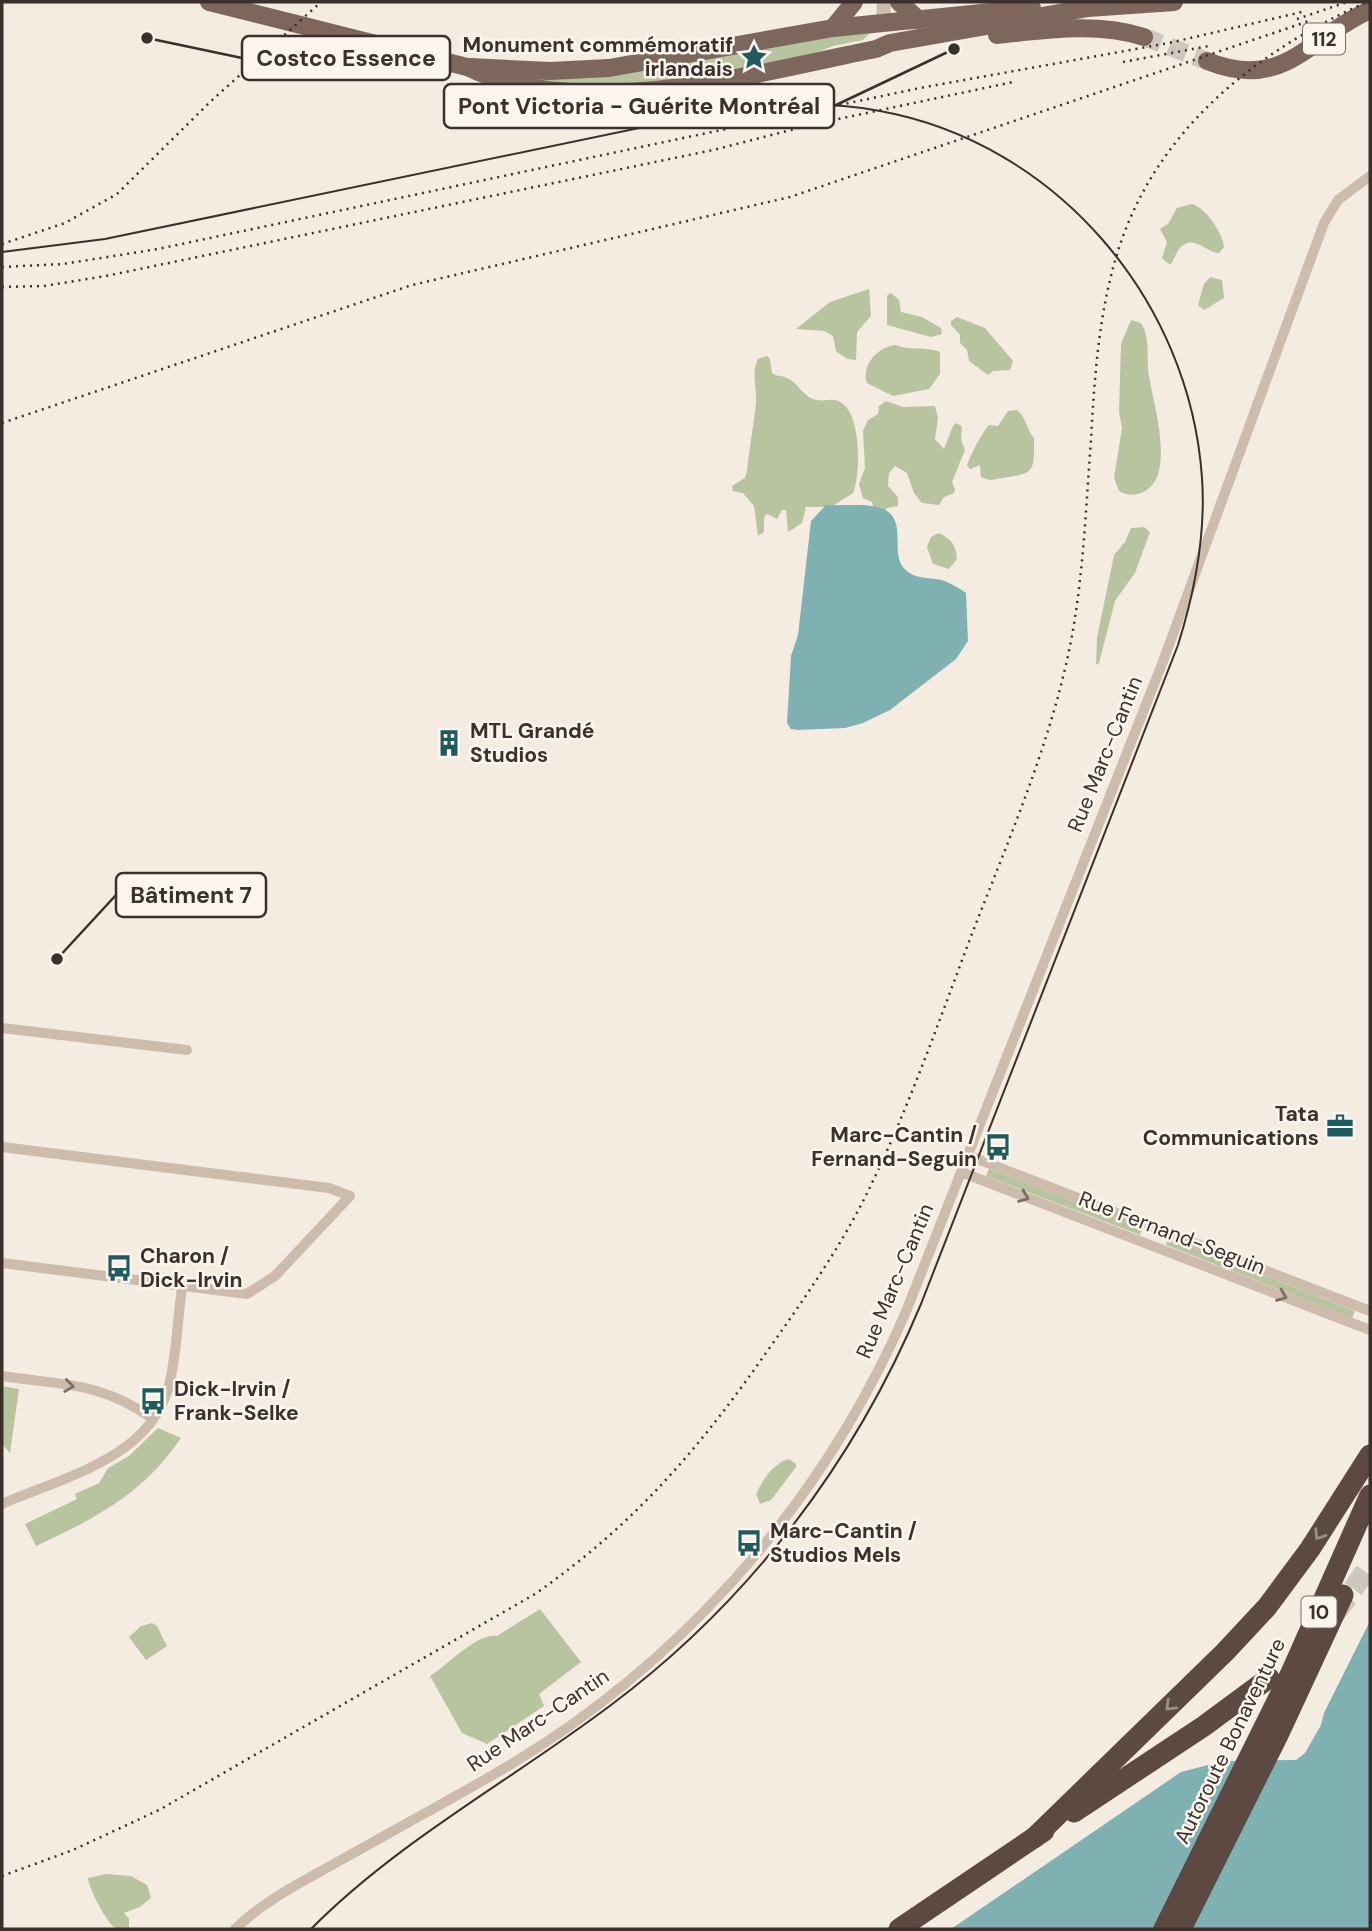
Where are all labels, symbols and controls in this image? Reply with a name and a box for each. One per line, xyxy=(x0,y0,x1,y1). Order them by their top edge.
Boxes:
road number: 112 xyxy=(1303,23,1345,54)
place label: Monument commémoratif irlandais xyxy=(463,31,733,83)
callout: Costco Essence xyxy=(242,36,450,80)
place icon: Monument commémoratif irlandais xyxy=(739,42,769,72)
text: Costco Essence xyxy=(256,43,436,73)
callout: Pont Victoria - Guérite Montréal xyxy=(444,84,834,128)
text: Pont Victoria - Guérite Montréal xyxy=(458,91,820,121)
street label: Rue Marc-Cantin xyxy=(1061,672,1149,836)
place label: MTL Grandé Studios xyxy=(470,717,594,769)
building icon: MTL Grandé Studios xyxy=(434,728,464,758)
callout: Bâtiment 7 xyxy=(116,873,266,917)
text: Bâtiment 7 xyxy=(130,880,252,910)
place label: Tata Communications xyxy=(1143,1100,1319,1152)
office icon: Tata Communications xyxy=(1325,1111,1355,1141)
place label: Marc-Cantin / Fernand-Seguin xyxy=(811,1121,977,1173)
bus stop icon: Marc-Cantin / Fernand-Seguin xyxy=(983,1132,1013,1162)
street label: Rue Fernand-Seguin xyxy=(1075,1185,1269,1281)
one-way arrow xyxy=(1018,1189,1030,1203)
street label: Rue Marc-Cantin xyxy=(850,1199,940,1363)
place label: Charon / Dick-Irvin xyxy=(140,1242,242,1294)
bus stop icon: Charon / Dick-Irvin xyxy=(104,1253,134,1283)
one-way arrow xyxy=(1276,1288,1288,1302)
place label: Dick-Irvin / Frank-Selke xyxy=(174,1375,299,1427)
one-way arrow xyxy=(64,1378,75,1393)
bus stop icon: Dick-Irvin / Frank-Selke xyxy=(138,1386,168,1416)
place label: Marc-Cantin / Studios Mels xyxy=(770,1517,917,1569)
one-way arrow xyxy=(1315,1527,1328,1540)
bus stop icon: Marc-Cantin / Studios Mels xyxy=(734,1528,764,1558)
road number: 10 xyxy=(1302,1596,1336,1628)
street label: Autoroute Bonaventure xyxy=(1168,1633,1292,1849)
street label: Rue Marc-Cantin xyxy=(461,1662,615,1778)
one-way arrow xyxy=(1165,1697,1178,1710)

